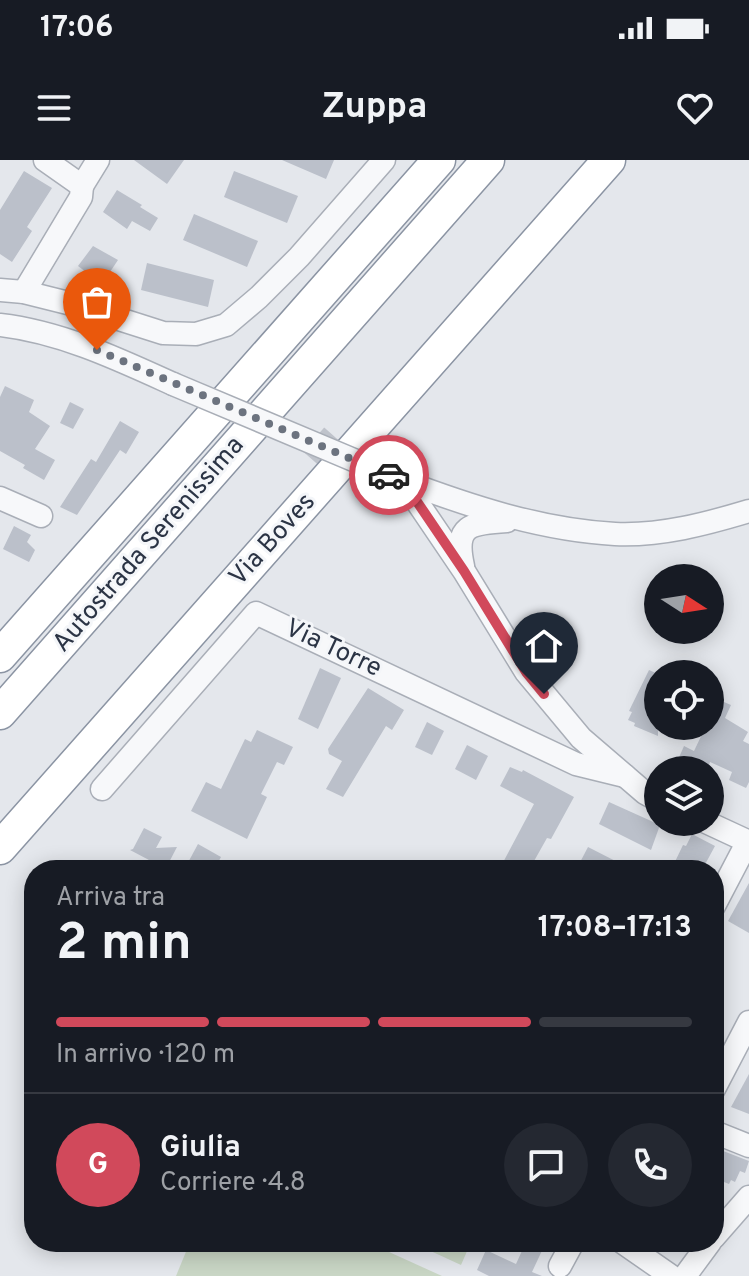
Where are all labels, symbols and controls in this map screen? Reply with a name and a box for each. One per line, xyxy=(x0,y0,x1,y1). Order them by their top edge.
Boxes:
text: 17:06 xyxy=(40,10,114,47)
text: Zuppa xyxy=(322,85,427,131)
icon: menu xyxy=(32,86,76,130)
icon: heart xyxy=(673,86,717,130)
pin xyxy=(63,268,131,350)
icon: bag xyxy=(75,280,119,324)
street label: Autostrada Serenissima xyxy=(46,430,252,660)
courier xyxy=(349,435,429,515)
icon: car xyxy=(367,453,411,497)
street label: Via Boves xyxy=(223,487,323,593)
north arrow xyxy=(644,564,724,644)
map controls xyxy=(644,564,724,836)
street label: Via Torre xyxy=(279,612,387,686)
pin xyxy=(510,612,578,694)
icon: home xyxy=(522,624,566,668)
button: locate xyxy=(644,660,724,740)
button: layers xyxy=(644,756,724,836)
text: Arriva tra xyxy=(56,882,165,915)
text: 17:08–17:13 xyxy=(538,910,692,947)
text: 2 min xyxy=(56,912,192,978)
text: In arrivo · 120 m xyxy=(56,1039,235,1072)
button: chat xyxy=(504,1123,588,1207)
button: phone xyxy=(608,1123,692,1207)
text: Giulia xyxy=(160,1130,241,1167)
text: G xyxy=(88,1147,108,1184)
text: Corriere · 4.8 xyxy=(160,1167,306,1200)

